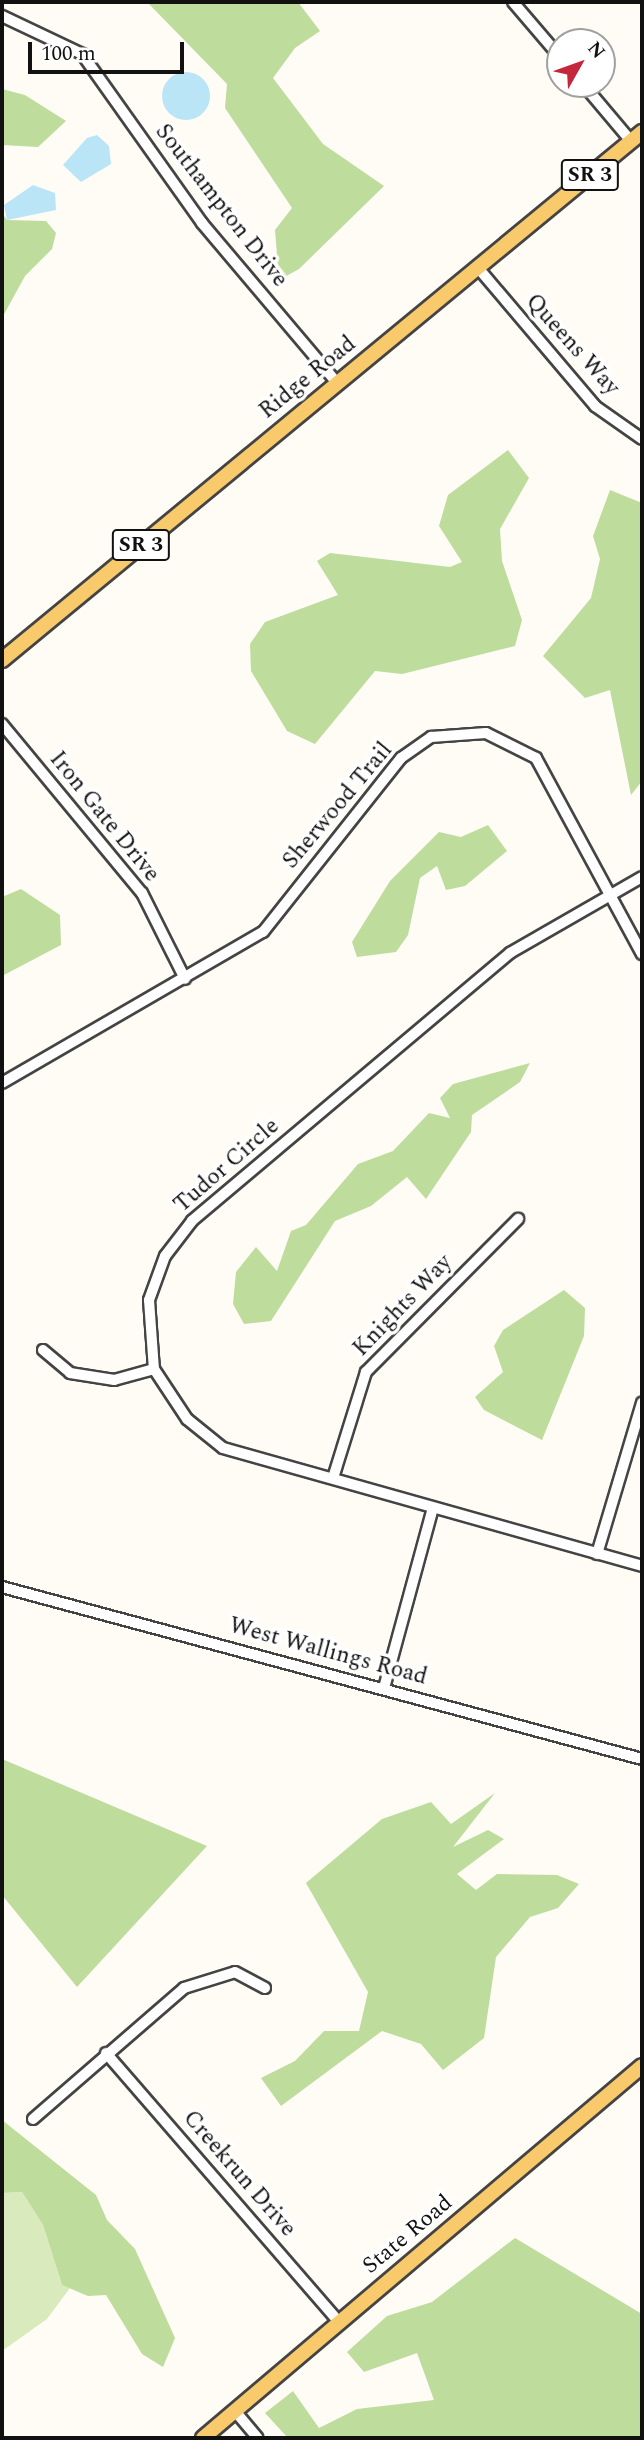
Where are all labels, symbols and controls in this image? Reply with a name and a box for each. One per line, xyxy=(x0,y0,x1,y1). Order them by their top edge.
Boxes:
scale bar xyxy=(32,28,187,72)
north arrow xyxy=(546,28,616,98)
text: N xyxy=(580,35,612,66)
text: 100 m xyxy=(41,38,96,70)
street label: Southampton Drive xyxy=(149,119,293,293)
road number: SR 3 xyxy=(560,158,620,192)
street label: Queens Way xyxy=(519,289,625,401)
street label: Ridge Road xyxy=(254,331,362,425)
road number: SR 3 xyxy=(111,528,171,562)
street label: Sherwood Trail xyxy=(277,737,399,875)
street label: Iron Gate Drive xyxy=(43,746,165,888)
street label: Tudor Circle xyxy=(169,1113,285,1219)
street label: Knights Way xyxy=(348,1249,458,1363)
street label: West Wallings Road xyxy=(226,1612,430,1692)
street label: Creekrun Drive xyxy=(177,2105,301,2243)
street label: State Road xyxy=(357,2189,459,2281)

